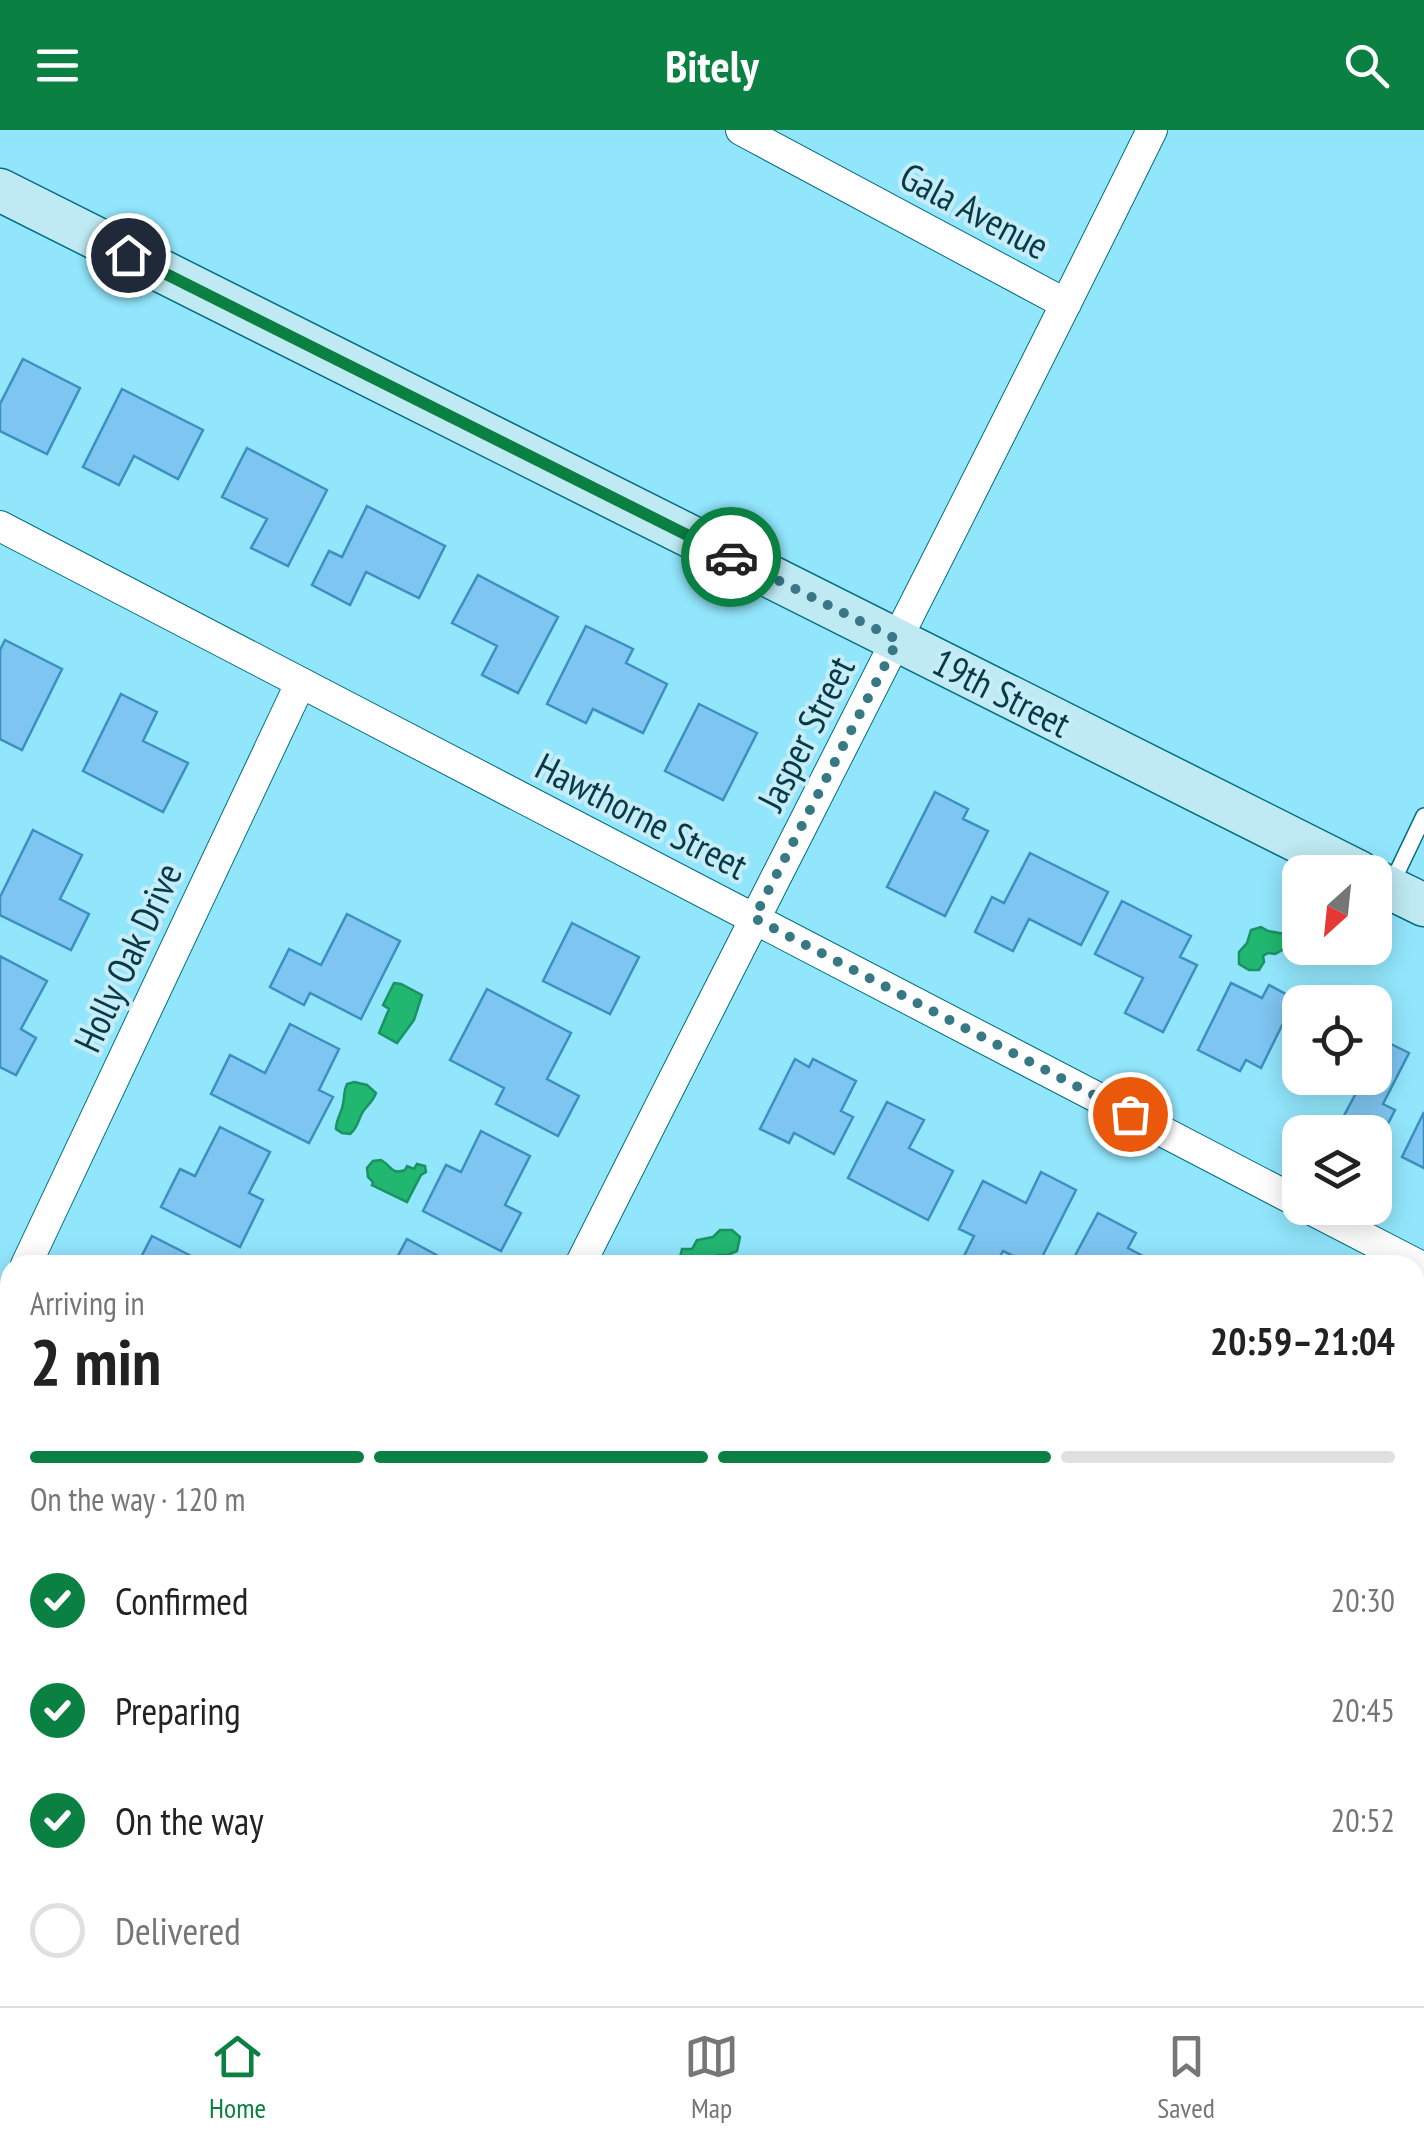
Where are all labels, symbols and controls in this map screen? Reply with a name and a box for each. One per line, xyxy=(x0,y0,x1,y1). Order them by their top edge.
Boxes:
text: Bitely xyxy=(665,36,759,94)
icon: menu xyxy=(30,38,85,93)
icon: search xyxy=(1339,38,1394,93)
street label: Gala Avenue xyxy=(892,151,1058,269)
pin xyxy=(86,213,171,298)
icon: home xyxy=(101,228,156,283)
courier xyxy=(681,507,781,607)
icon: car xyxy=(704,530,759,585)
street label: 19th Street xyxy=(925,637,1080,748)
street label: Jasper Street xyxy=(745,647,865,819)
street label: Hawthorne Street xyxy=(528,741,757,890)
street label: Holly Oak Drive xyxy=(62,855,192,1059)
north arrow xyxy=(1282,855,1392,965)
map controls xyxy=(1282,855,1392,1225)
button: locate xyxy=(1282,985,1392,1095)
pin xyxy=(1088,1072,1173,1157)
icon: bag xyxy=(1103,1087,1158,1142)
button: layers xyxy=(1282,1115,1392,1225)
text: Arriving in xyxy=(30,1282,145,1324)
text: 20:59–21:04 xyxy=(1210,1316,1395,1365)
text: 2 min xyxy=(30,1319,161,1403)
text: On the way · 120 m xyxy=(30,1478,245,1520)
icon: check xyxy=(30,1573,85,1628)
text: Confirmed xyxy=(115,1576,248,1625)
text: 20:30 xyxy=(1331,1579,1395,1621)
icon: check xyxy=(30,1683,85,1738)
text: Preparing xyxy=(115,1686,241,1735)
text: 20:45 xyxy=(1331,1689,1395,1731)
icon: check xyxy=(30,1793,85,1848)
text: On the way xyxy=(115,1796,263,1845)
text: 20:52 xyxy=(1331,1799,1395,1841)
text: Delivered xyxy=(115,1906,241,1955)
tab: Home xyxy=(209,2029,266,2126)
tab: Map xyxy=(684,2029,739,2126)
tab: Saved xyxy=(1157,2029,1215,2126)

